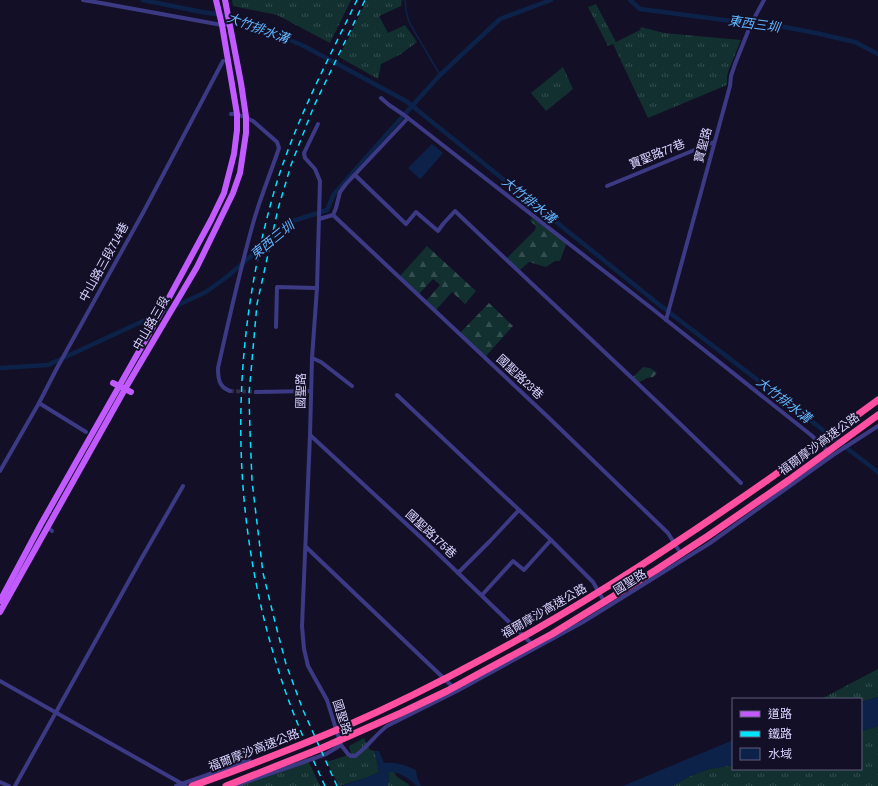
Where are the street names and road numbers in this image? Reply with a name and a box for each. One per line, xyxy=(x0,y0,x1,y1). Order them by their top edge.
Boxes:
street label: 寶聖路 xyxy=(691,126,715,164)
street label: 寶聖路77巷 xyxy=(627,136,687,172)
street label: 中山路三段714巷 xyxy=(76,219,132,305)
street label: 中山路三段 xyxy=(129,293,173,353)
street label: 國聖路23巷 xyxy=(493,351,547,403)
street label: 國聖路 xyxy=(293,373,309,409)
street label: 福爾摩沙高速公路 xyxy=(775,409,863,479)
street label: 國聖路175巷 xyxy=(402,506,460,562)
street label: 國聖路 xyxy=(610,566,650,598)
street label: 福爾摩沙高速公路 xyxy=(498,580,590,642)
street label: 國聖路 xyxy=(329,697,355,737)
street label: 福爾摩沙高速公路 xyxy=(206,725,302,775)

